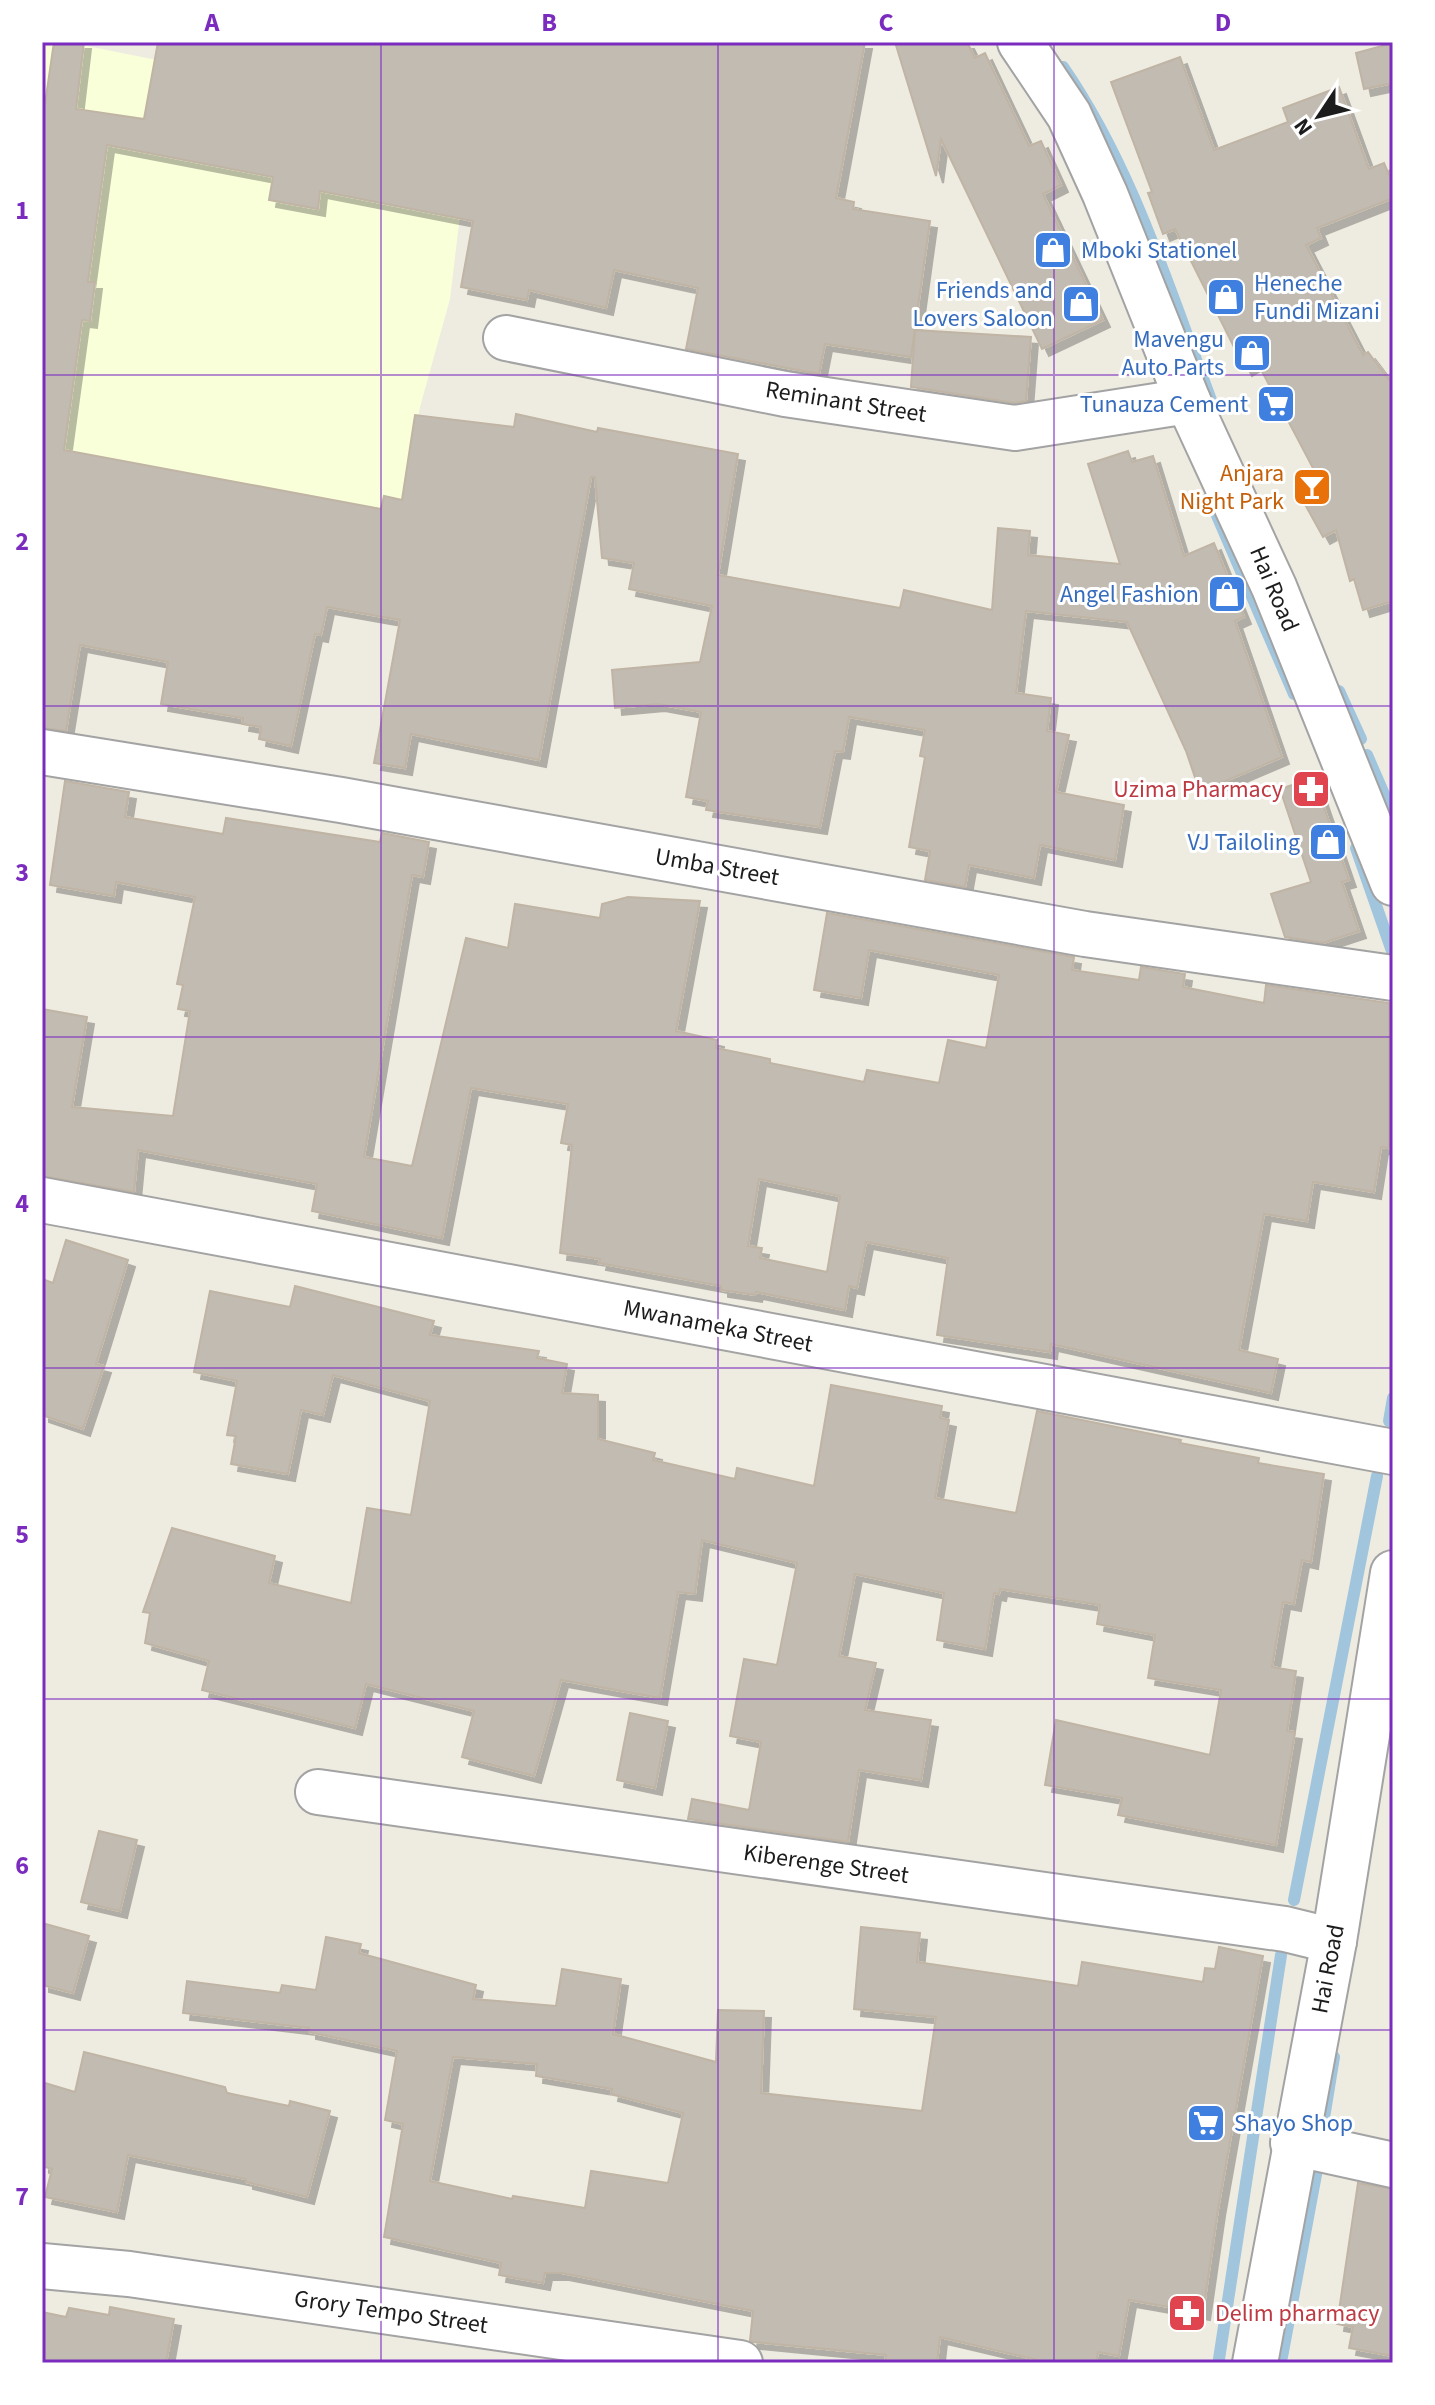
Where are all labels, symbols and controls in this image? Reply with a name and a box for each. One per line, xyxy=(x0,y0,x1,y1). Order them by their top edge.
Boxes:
text: A xyxy=(204,4,221,41)
text: B xyxy=(541,4,557,41)
text: C xyxy=(878,4,894,41)
text: D xyxy=(1215,4,1231,41)
north arrow xyxy=(1279,76,1359,156)
text: N xyxy=(1286,112,1321,142)
text: 1 xyxy=(15,192,29,229)
shop icon: Mboki Stationel xyxy=(1032,229,1074,271)
place label: Mboki Stationel xyxy=(1081,233,1237,268)
place label: Heneche Fundi Mizani xyxy=(1254,266,1380,329)
place label: Friends and Lovers Saloon xyxy=(912,273,1053,336)
shop icon: Heneche Fundi Mizani xyxy=(1205,276,1247,318)
shop icon: Friends and Lovers Saloon xyxy=(1060,283,1102,325)
place label: Mavengu Auto Parts xyxy=(1122,322,1224,385)
shop icon: Mavengu Auto Parts xyxy=(1231,332,1273,374)
street label: Reminant Street xyxy=(763,372,929,432)
supermarket icon: Tunauza Cement xyxy=(1255,383,1297,425)
place label: Tunauza Cement xyxy=(1080,387,1248,422)
place label: Anjara Night Park xyxy=(1180,456,1284,519)
bar icon: Anjara Night Park xyxy=(1291,466,1333,508)
text: 2 xyxy=(15,523,29,560)
street label: Hai Road xyxy=(1240,541,1308,637)
shop icon: Angel Fashion xyxy=(1206,573,1248,615)
place label: Angel Fashion xyxy=(1060,577,1199,612)
pharmacy icon: Uzima Pharmacy xyxy=(1290,768,1332,810)
place label: Uzima Pharmacy xyxy=(1113,772,1283,807)
shop icon: VJ Tailoling xyxy=(1307,821,1349,863)
place label: VJ Tailoling xyxy=(1188,825,1300,860)
street label: Umba Street xyxy=(652,839,782,895)
text: 3 xyxy=(15,854,29,891)
text: 4 xyxy=(15,1185,29,1222)
street label: Mwanameka Street xyxy=(620,1290,816,1362)
text: 5 xyxy=(15,1516,29,1553)
street label: Kiberenge Street xyxy=(741,1835,911,1893)
text: 6 xyxy=(15,1847,29,1884)
street label: Hai Road xyxy=(1302,1922,1354,2016)
supermarket icon: Shayo Shop xyxy=(1185,2102,1227,2144)
place label: Shayo Shop xyxy=(1234,2106,1353,2141)
text: 7 xyxy=(15,2178,29,2215)
street label: Grory Tempo Street xyxy=(292,2281,490,2343)
pharmacy icon: Delim pharmacy xyxy=(1166,2292,1208,2334)
place label: Delim pharmacy xyxy=(1215,2296,1379,2331)

